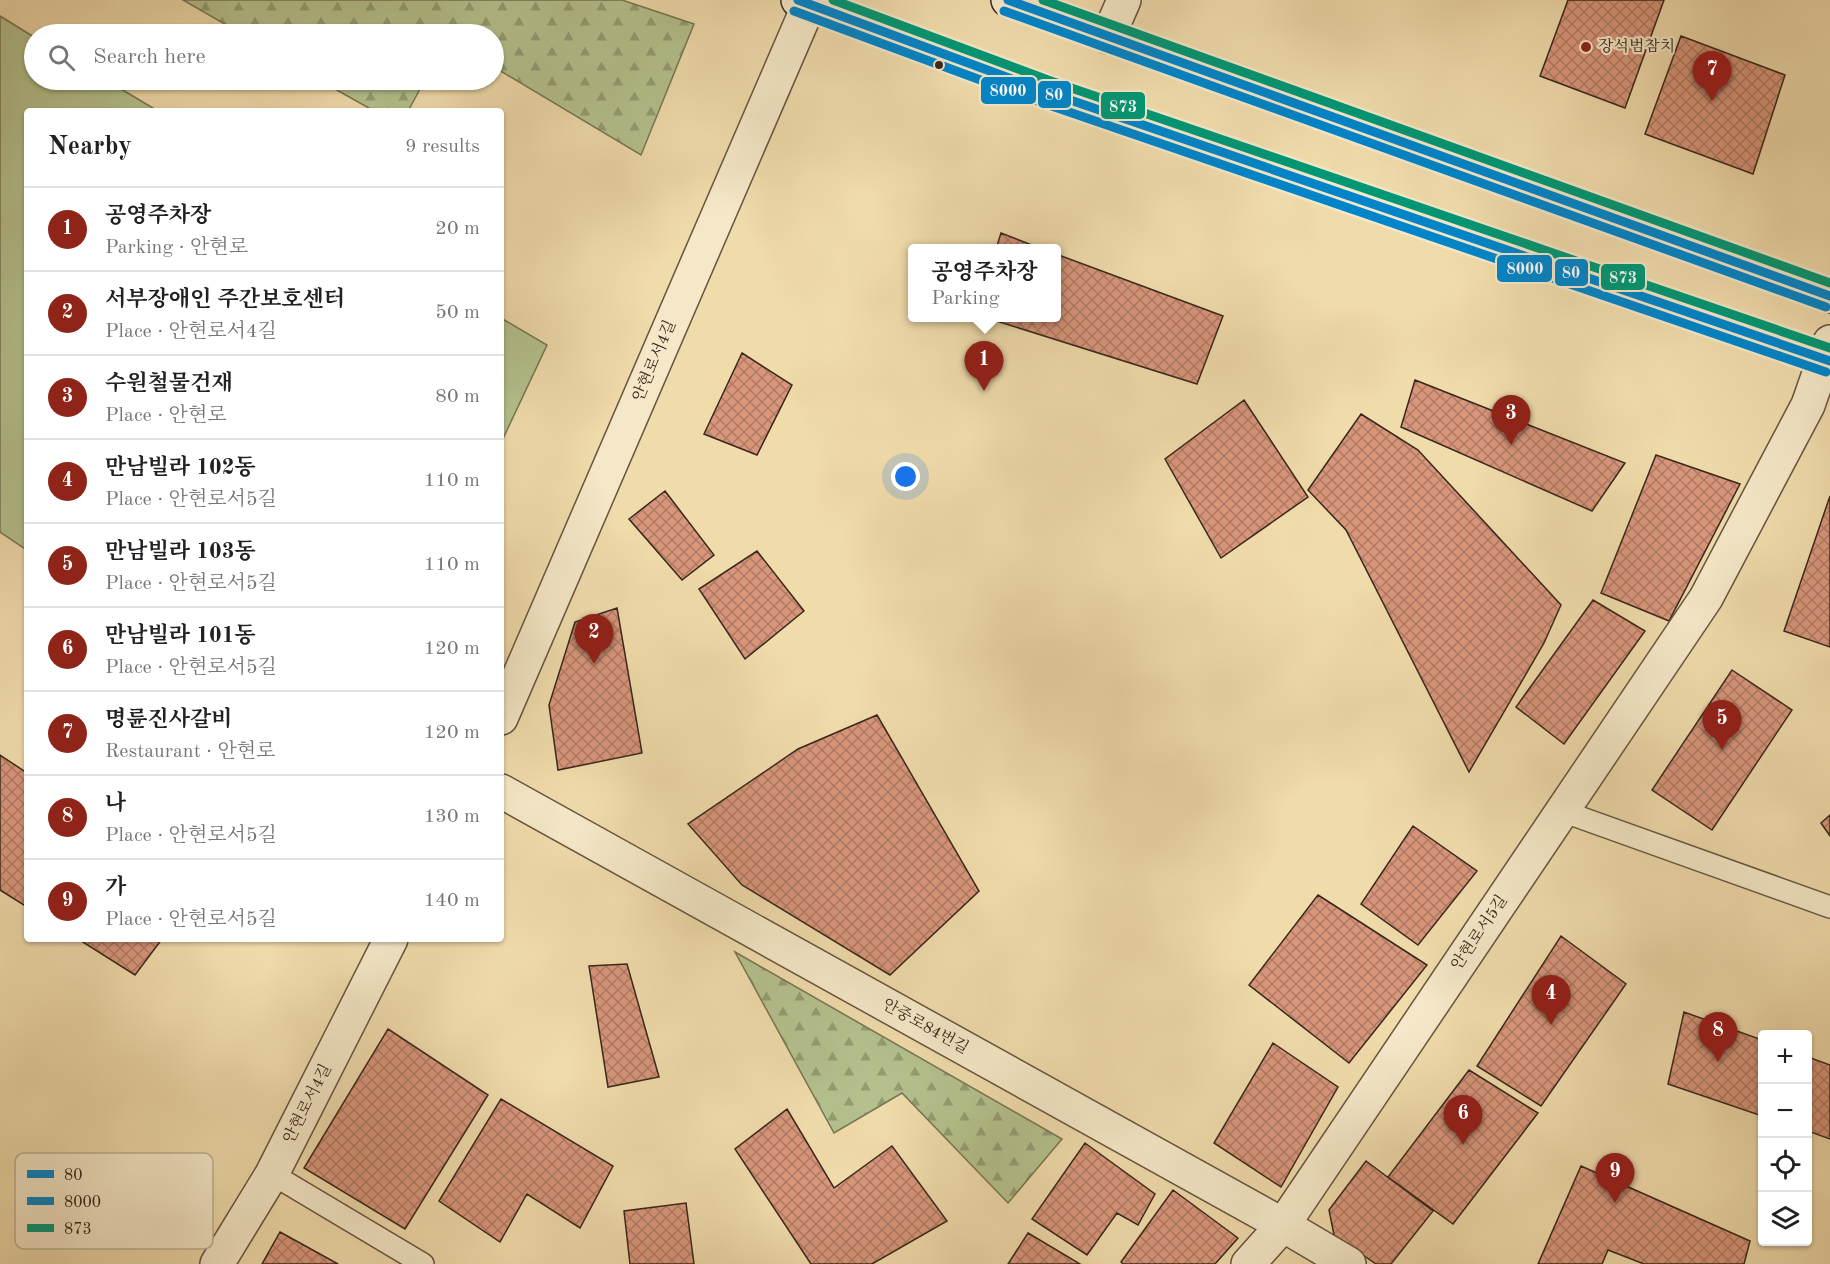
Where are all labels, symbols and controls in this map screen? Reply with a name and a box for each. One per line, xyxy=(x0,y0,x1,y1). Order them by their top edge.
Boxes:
search box xyxy=(24,24,504,90)
place label: 장석범참치 xyxy=(1598,38,1675,55)
marker: 장석범참치 xyxy=(1579,40,1593,54)
icon: search xyxy=(45,41,78,74)
text: Search here xyxy=(93,46,206,68)
pin: 7 xyxy=(1692,51,1732,101)
unlabelled marker xyxy=(933,59,945,71)
line badge: 8000 xyxy=(980,76,1037,105)
line badge: 80 xyxy=(1037,80,1072,109)
text: 8000 xyxy=(989,84,1027,100)
text: 80 xyxy=(1045,88,1063,104)
line badge: 873 xyxy=(1100,91,1146,120)
text: 873 xyxy=(1109,100,1137,116)
text: Nearby xyxy=(48,134,132,160)
text: 9 results xyxy=(405,137,480,157)
text: 공영주차장 xyxy=(105,205,211,227)
text: 1 xyxy=(62,219,73,239)
text: 20 m xyxy=(435,219,480,239)
text: Parking · 안현로 xyxy=(105,238,248,258)
popup xyxy=(908,244,1061,322)
line badge: 8000 xyxy=(1496,254,1553,283)
line badge: 80 xyxy=(1554,258,1589,287)
text: 공영주차장 xyxy=(931,262,1038,284)
text: 8000 xyxy=(1506,262,1544,278)
line badge: 873 xyxy=(1600,263,1646,291)
text: 80 xyxy=(1562,266,1580,282)
text: 873 xyxy=(1609,271,1637,287)
text: 서부장애인 주간보호센터 xyxy=(105,289,345,311)
text: Parking xyxy=(931,289,1000,309)
text: 2 xyxy=(62,303,73,323)
text: 50 m xyxy=(435,303,480,323)
street label: 안현로서4길 xyxy=(630,318,679,404)
text: Place · 안현로서4길 xyxy=(105,322,277,342)
pin: 1 xyxy=(964,342,1004,391)
text: 수원철물건재 xyxy=(105,373,233,395)
text: 3 xyxy=(62,387,73,407)
text: 80 m xyxy=(435,387,480,407)
pin: 3 xyxy=(1492,396,1530,445)
text: Place · 안현로 xyxy=(105,406,227,426)
text: 만남빌라 102동 xyxy=(105,457,256,479)
your location xyxy=(891,462,920,491)
text: 4 xyxy=(62,471,73,491)
text: 110 m xyxy=(424,471,480,491)
text: Place · 안현로서5길 xyxy=(105,490,277,510)
text: 만남빌라 103동 xyxy=(105,541,256,563)
text: 5 xyxy=(62,555,73,575)
text: 110 m xyxy=(424,555,480,575)
text: Place · 안현로서5길 xyxy=(105,574,277,594)
pin: 2 xyxy=(574,614,614,664)
text: 만남빌라 101동 xyxy=(105,625,256,647)
text: 6 xyxy=(62,639,73,659)
text: 120 m xyxy=(424,639,480,659)
text: Place · 안현로서5길 xyxy=(105,658,277,678)
pin: 5 xyxy=(1702,700,1742,750)
text: 명륜진사갈비 xyxy=(105,709,233,731)
text: 7 xyxy=(62,723,73,743)
text: 120 m xyxy=(424,723,480,743)
text: Restaurant · 안현로 xyxy=(105,742,275,762)
text: 나 xyxy=(105,793,126,815)
text: 8 xyxy=(62,807,73,827)
text: 130 m xyxy=(424,807,480,827)
text: Place · 안현로서5길 xyxy=(105,826,277,846)
text: 가 xyxy=(105,877,126,899)
text: 9 xyxy=(62,891,73,911)
text: 140 m xyxy=(424,891,480,911)
street label: 안현로서5길 xyxy=(1448,892,1511,973)
text: Place · 안현로서5길 xyxy=(105,910,277,930)
pin: 4 xyxy=(1532,976,1570,1025)
street label: 안중로84번길 xyxy=(879,995,972,1057)
pin: 8 xyxy=(1698,1012,1738,1062)
map controls xyxy=(1758,1030,1812,1246)
button: + xyxy=(1758,1030,1812,1084)
street label: 안현로서4길 xyxy=(280,1061,335,1146)
button: − xyxy=(1758,1084,1812,1138)
pin: 6 xyxy=(1444,1096,1482,1145)
button: locate xyxy=(1758,1138,1812,1192)
legend xyxy=(15,1153,213,1249)
pin: 9 xyxy=(1596,1154,1634,1203)
text: 80 xyxy=(64,1168,83,1184)
button: layers xyxy=(1758,1192,1812,1246)
text: 8000 xyxy=(64,1195,101,1211)
text: 873 xyxy=(64,1222,92,1238)

